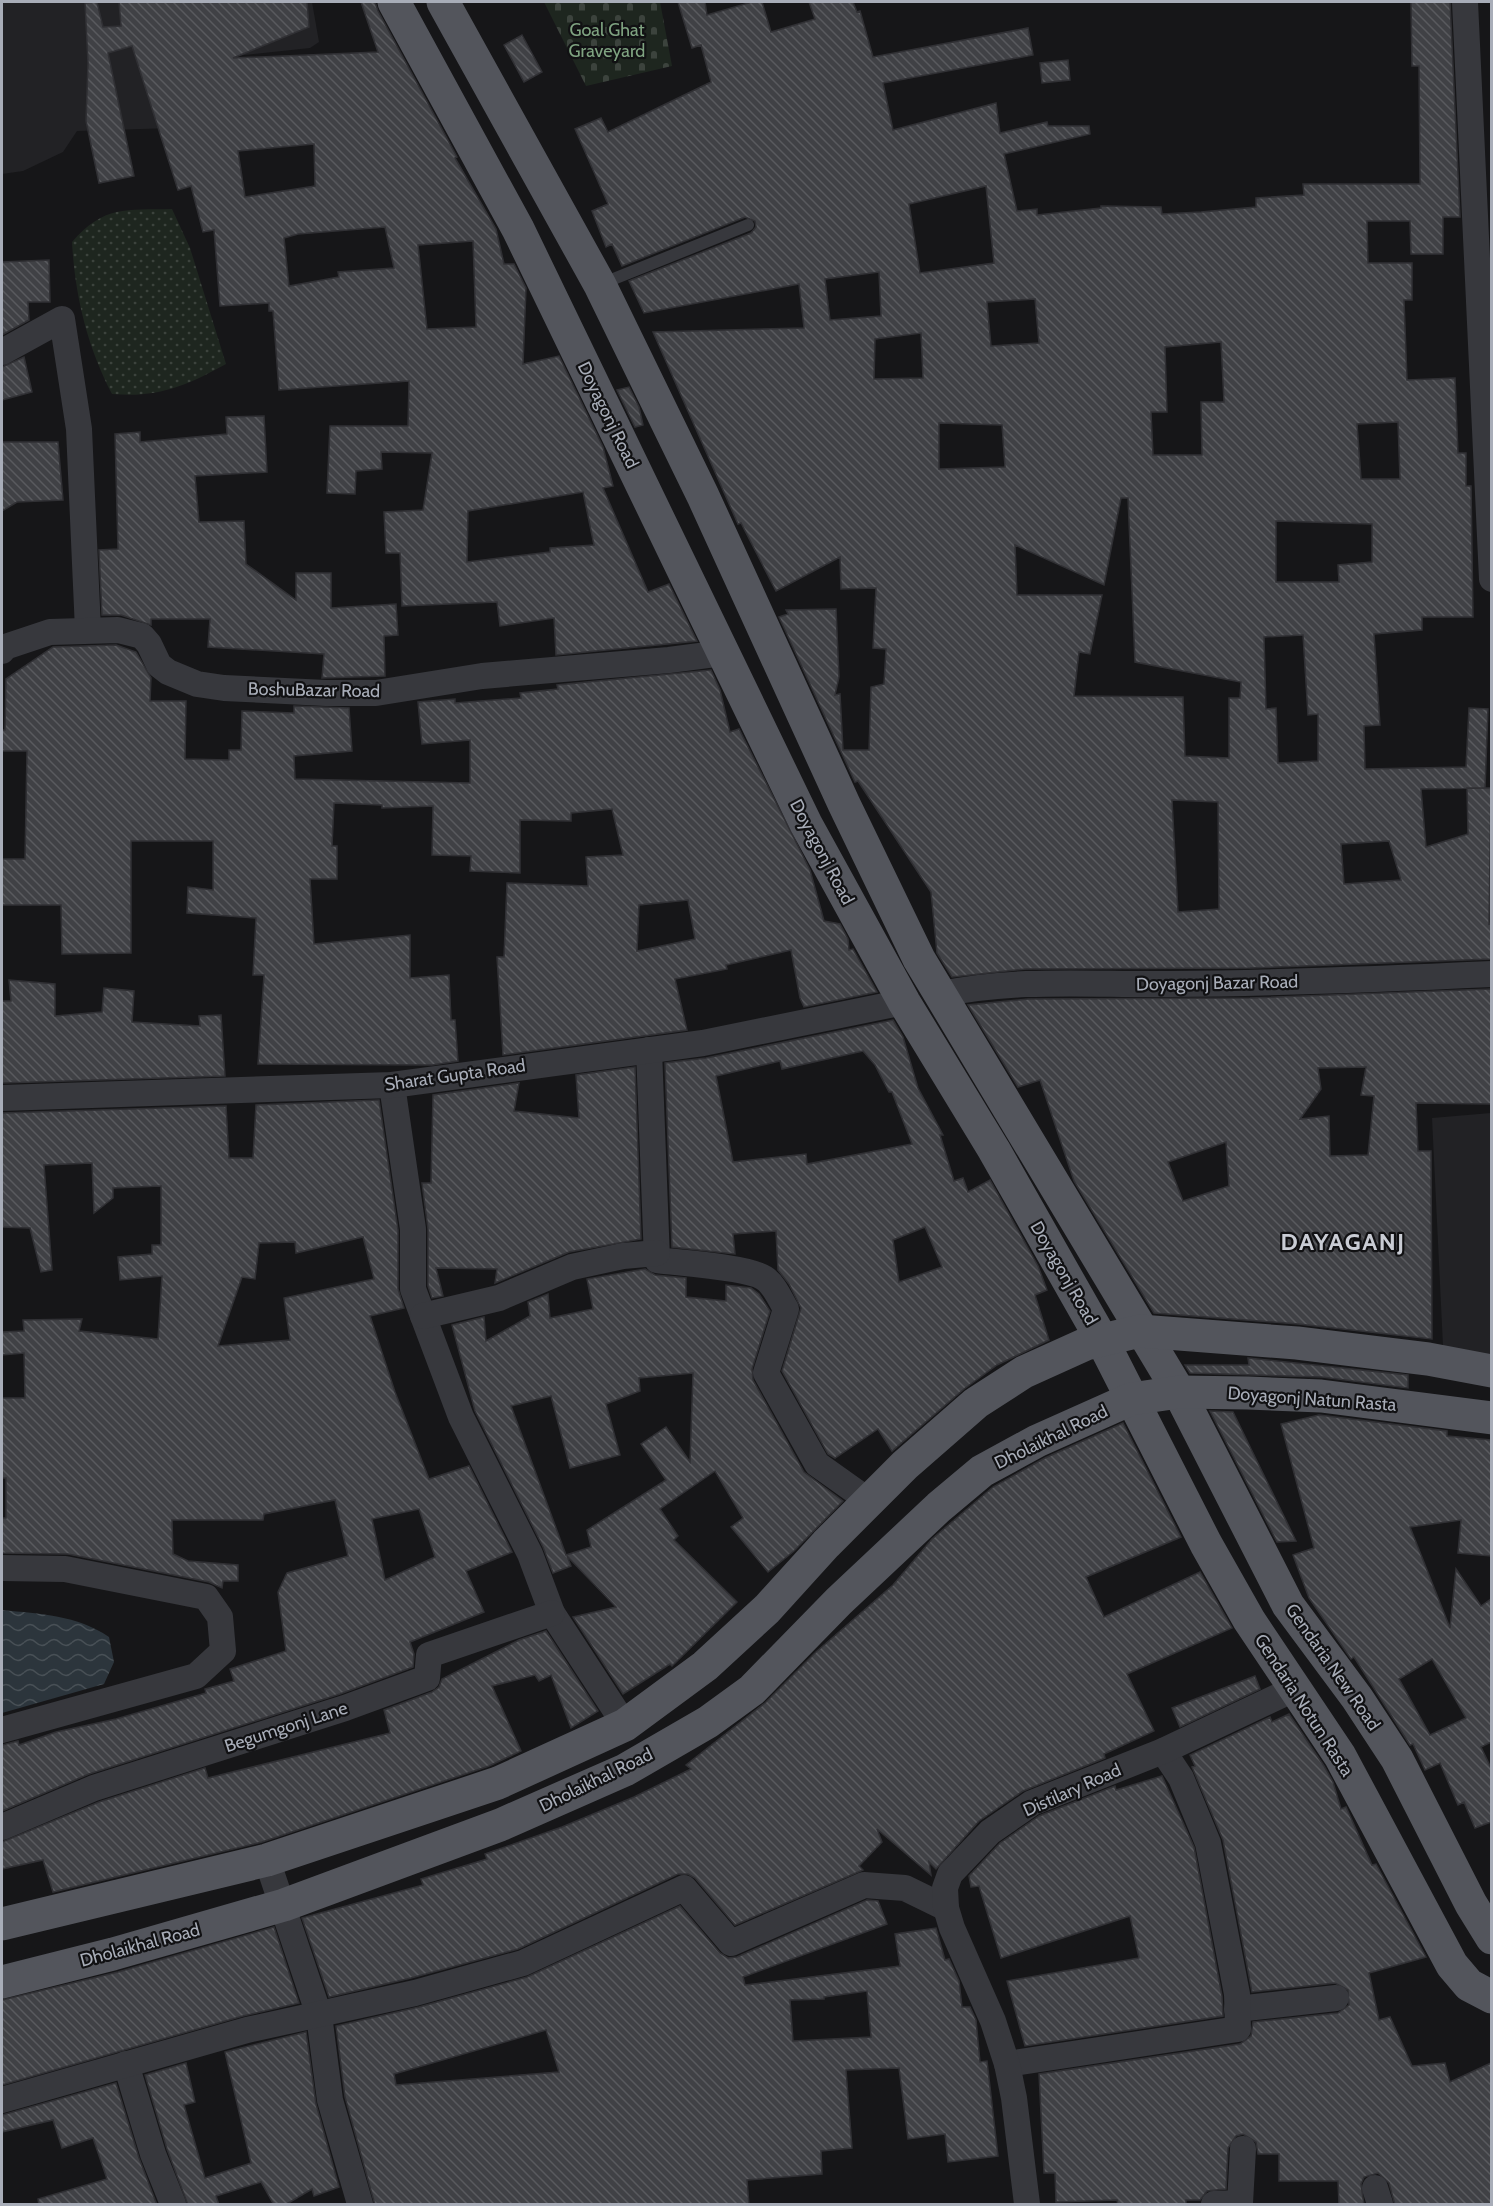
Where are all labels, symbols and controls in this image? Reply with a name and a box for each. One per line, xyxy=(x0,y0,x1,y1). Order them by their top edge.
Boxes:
park label: Goal Ghat Graveyard xyxy=(569,19,645,62)
street label: Doyagonj Road xyxy=(573,358,643,472)
street label: BoshuBazar Road xyxy=(248,678,380,702)
street label: Doyagonj Road xyxy=(785,796,859,908)
street label: Doyagonj Bazar Road xyxy=(1136,971,1298,995)
street label: Sharat Gupta Road xyxy=(383,1054,527,1096)
street label: Doyagonj Road xyxy=(1025,1217,1103,1329)
district label: DAYAGANJ xyxy=(1281,1227,1405,1256)
street label: Doyagonj Natun Rasta xyxy=(1227,1382,1398,1416)
street label: Dholaikhal Road xyxy=(991,1400,1111,1474)
street label: Gendaria New Road xyxy=(1281,1599,1385,1735)
street label: Gendaria Notun Rasta xyxy=(1250,1630,1358,1781)
street label: Begumgonj Lane xyxy=(222,1697,350,1757)
street label: Dholaikhal Road xyxy=(536,1743,656,1817)
street label: Distilary Road xyxy=(1020,1759,1124,1821)
street label: Dholaikhal Road xyxy=(78,1918,202,1972)

